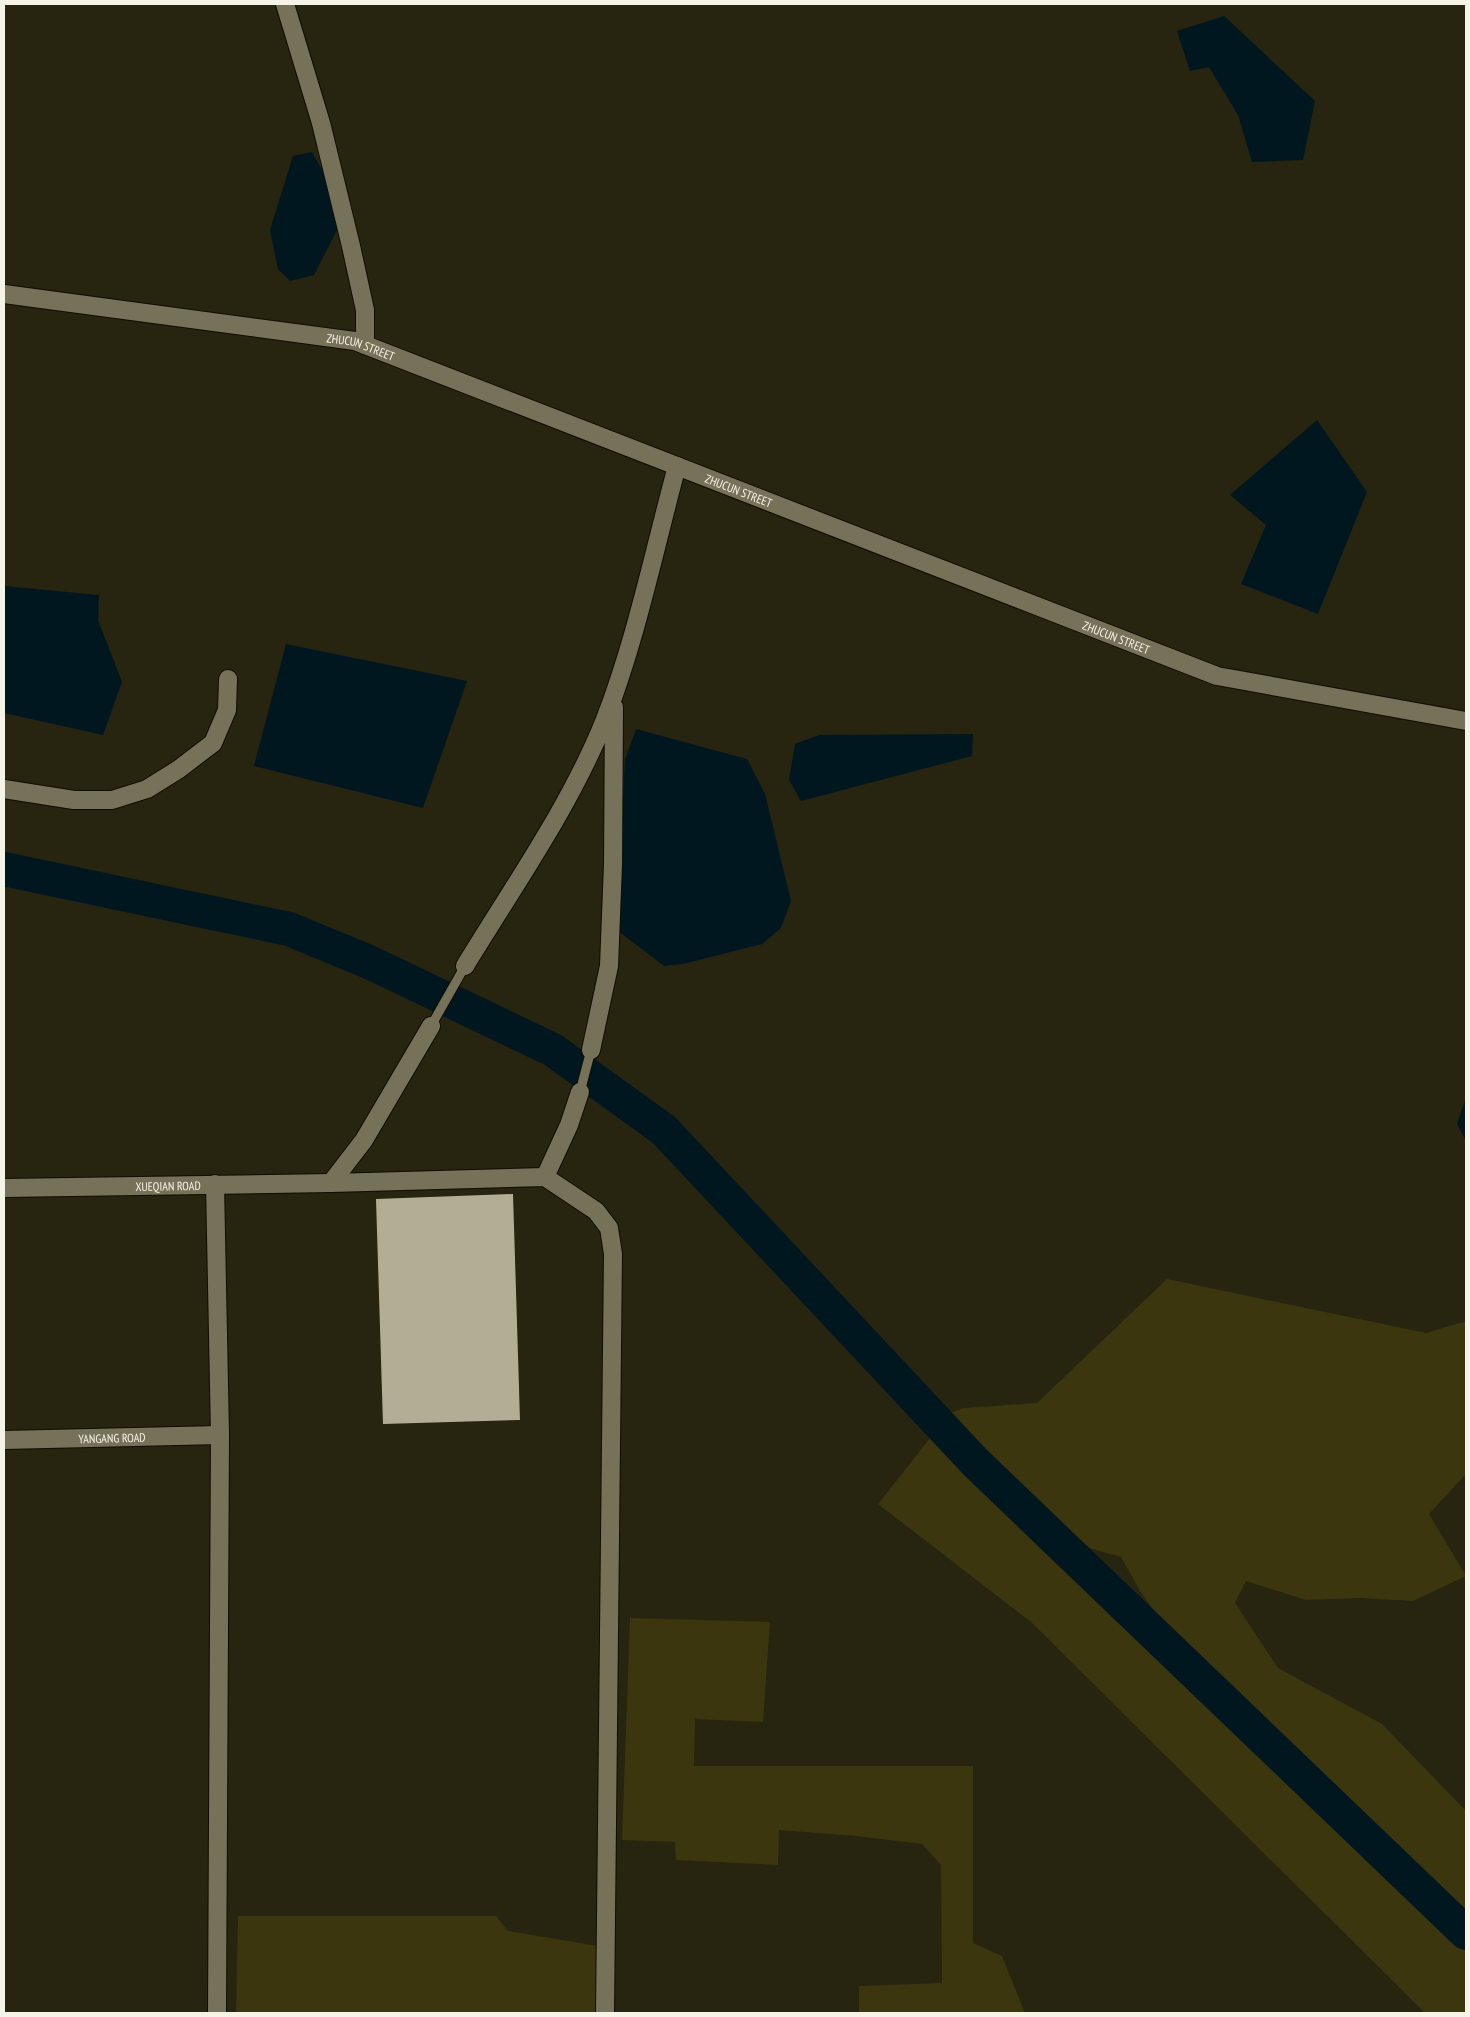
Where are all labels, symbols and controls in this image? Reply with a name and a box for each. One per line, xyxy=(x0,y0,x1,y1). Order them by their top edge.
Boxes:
street label: ZHUCUN STREET xyxy=(326,330,398,364)
street label: ZHUCUN STREET xyxy=(703,470,775,510)
street label: ZHUCUN STREET xyxy=(1081,617,1153,657)
street label: XUEQIAN ROAD xyxy=(135,1177,201,1193)
street label: YANGANG ROAD xyxy=(78,1429,146,1446)

